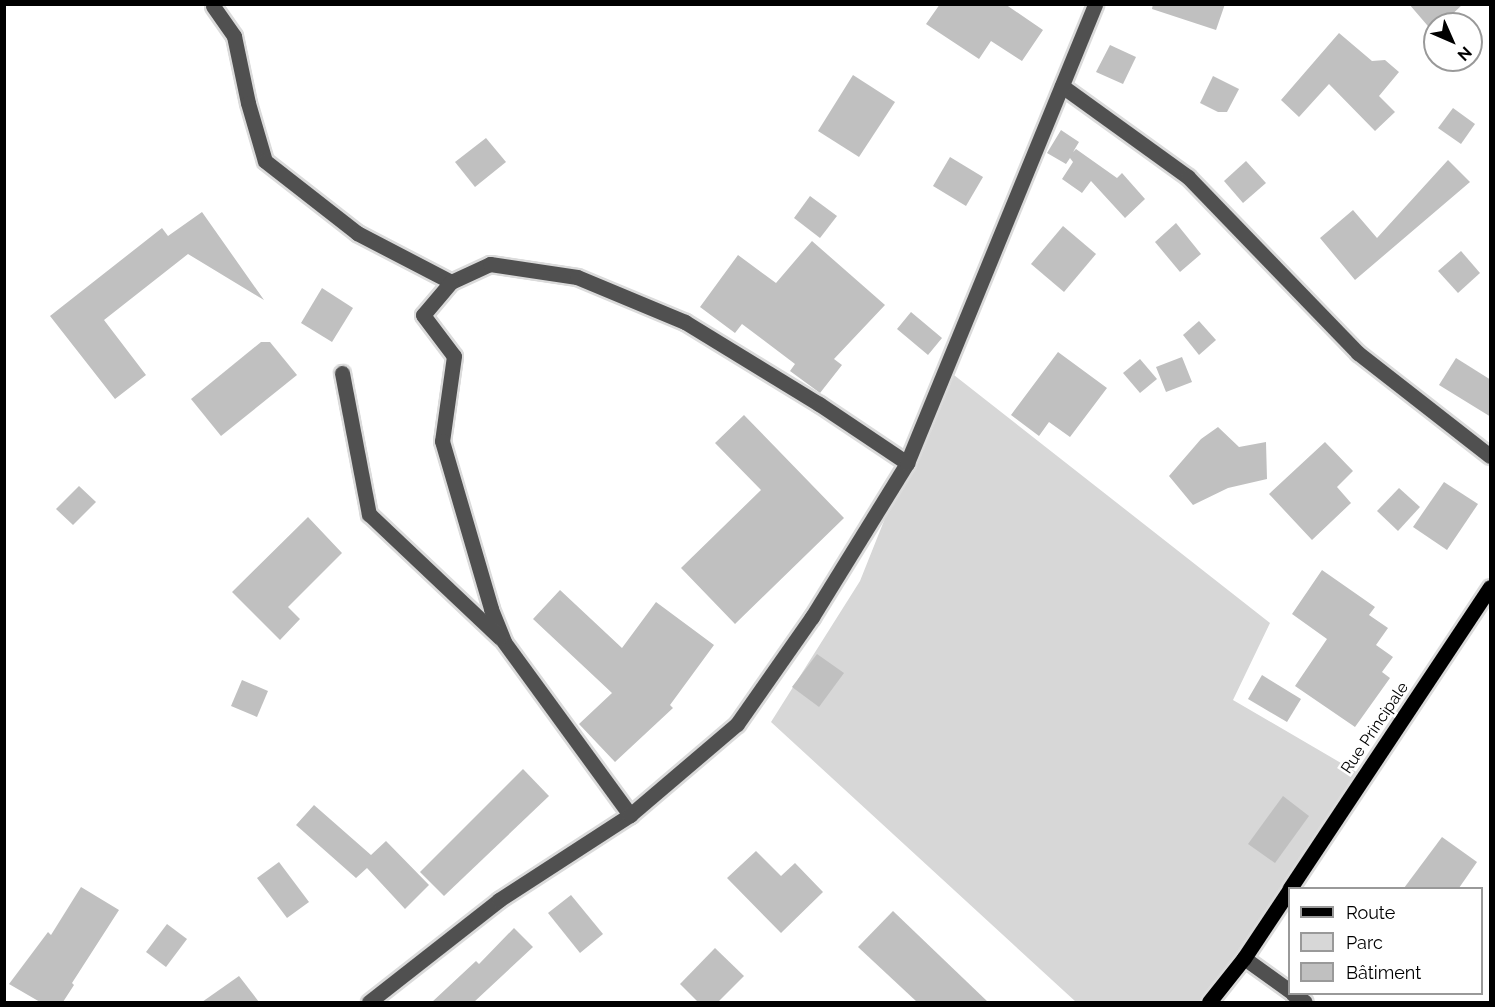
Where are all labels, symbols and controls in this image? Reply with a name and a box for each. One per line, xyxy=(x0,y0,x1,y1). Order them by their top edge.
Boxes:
north arrow xyxy=(1423,12,1483,72)
text: N xyxy=(1454,43,1476,65)
street label: Rue Principale xyxy=(1337,679,1413,777)
legend xyxy=(1288,887,1483,995)
text: Route xyxy=(1346,902,1395,923)
text: Parc xyxy=(1346,932,1383,953)
text: Bâtiment xyxy=(1346,962,1421,983)

